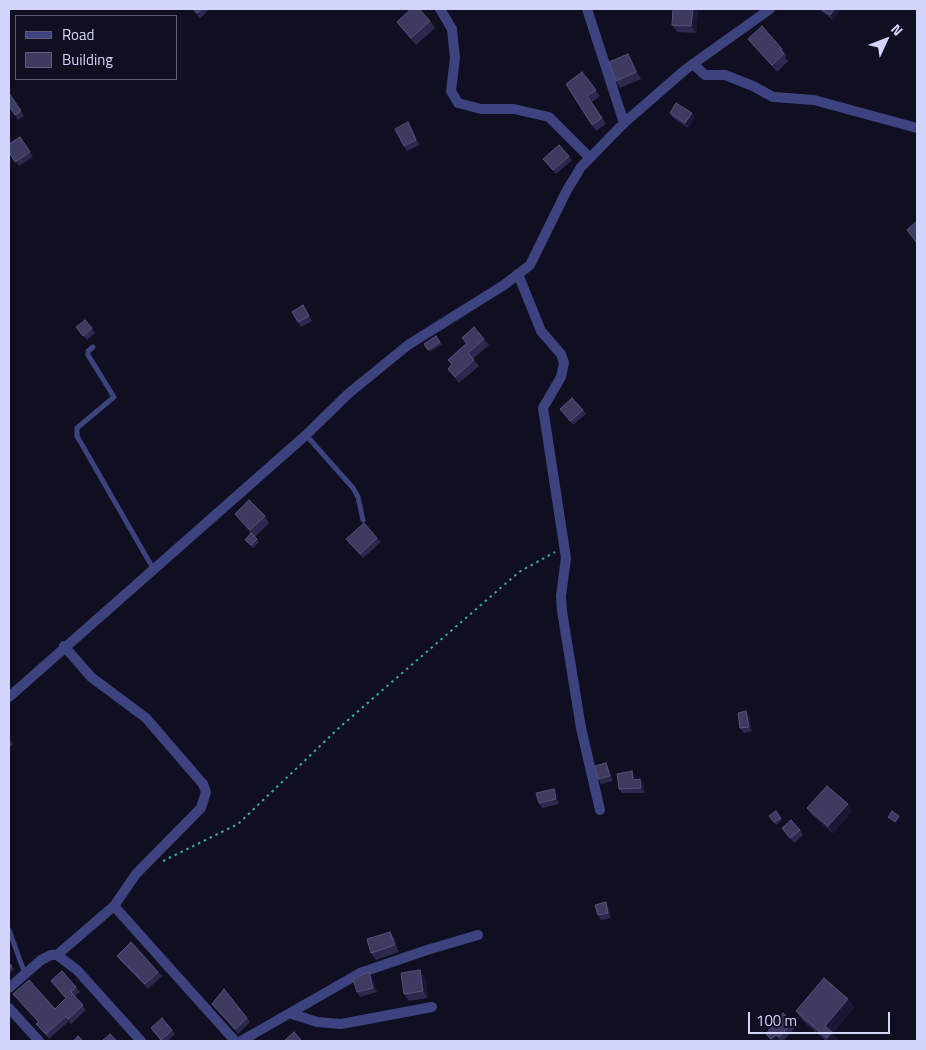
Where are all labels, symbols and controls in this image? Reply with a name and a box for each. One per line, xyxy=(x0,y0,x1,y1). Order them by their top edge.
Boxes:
legend xyxy=(15,15,178,80)
north arrow xyxy=(861,15,911,65)
text: N xyxy=(886,19,908,40)
text: Road xyxy=(62,23,94,46)
text: Building xyxy=(62,48,113,71)
scale bar xyxy=(751,1002,894,1034)
text: 100 m xyxy=(756,1009,797,1032)

